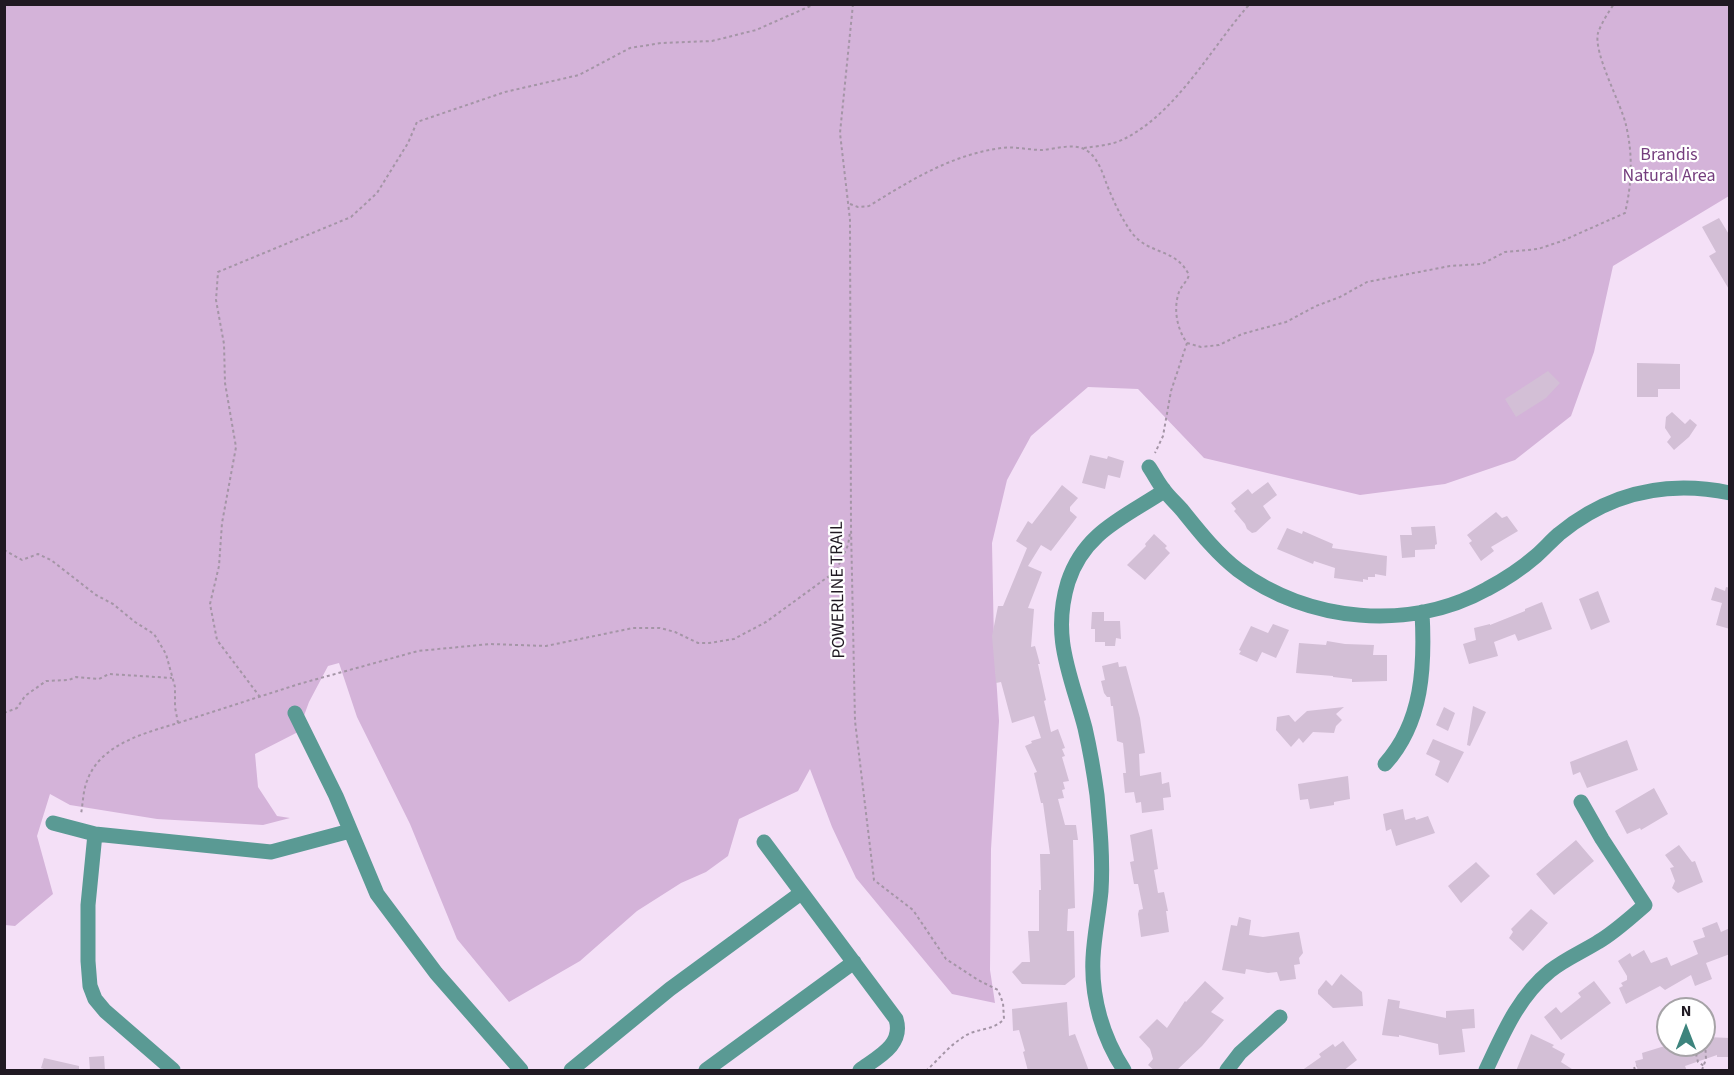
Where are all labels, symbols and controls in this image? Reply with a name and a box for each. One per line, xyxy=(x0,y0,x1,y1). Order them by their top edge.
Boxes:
park label: Brandis Natural Area xyxy=(1622,145,1716,188)
street label: POWERLINE TRAIL xyxy=(827,521,851,659)
north arrow xyxy=(1656,997,1716,1057)
text: N xyxy=(1681,1000,1691,1022)

